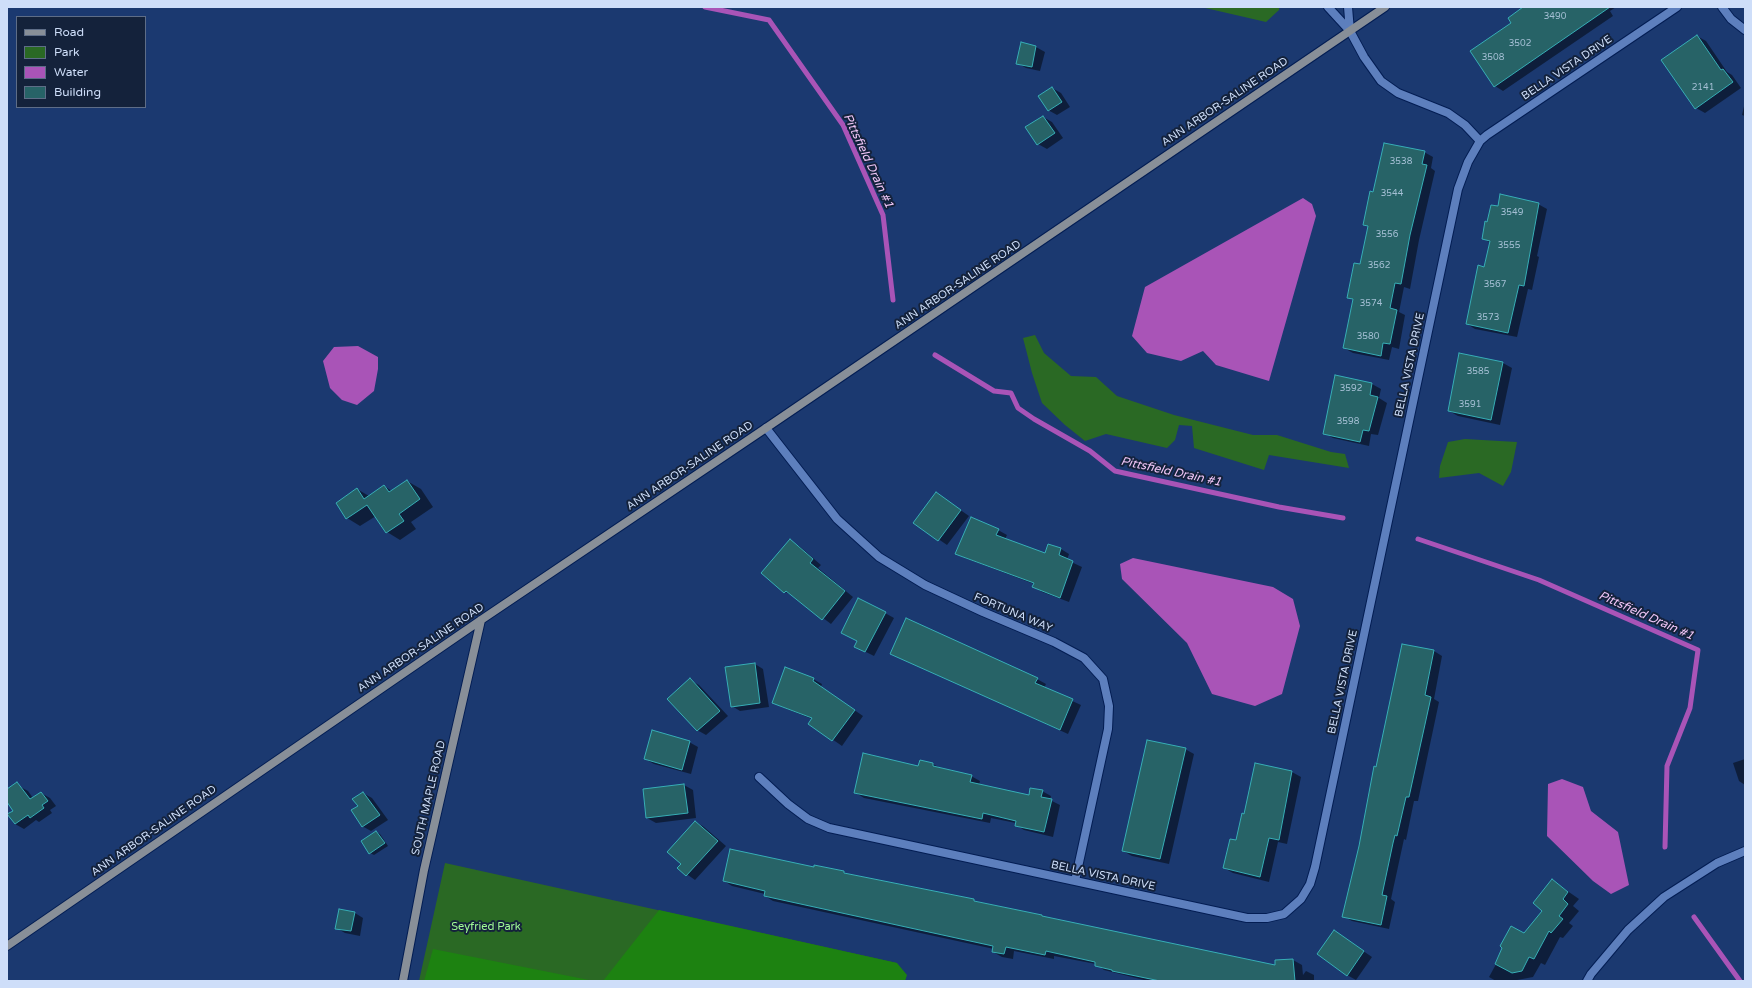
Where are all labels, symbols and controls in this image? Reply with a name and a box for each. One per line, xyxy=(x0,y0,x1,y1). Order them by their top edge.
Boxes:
house number: 3490 xyxy=(1544,12,1566,22)
legend xyxy=(16,16,146,108)
text: Road xyxy=(54,25,84,39)
street label: BELLA VISTA DRIVE xyxy=(1519,33,1615,103)
house number: 3502 xyxy=(1509,39,1531,49)
text: Park xyxy=(54,45,80,59)
house number: 3508 xyxy=(1482,53,1504,63)
street label: ANN ARBOR-SALINE ROAD xyxy=(1159,55,1291,149)
text: Water xyxy=(54,65,88,79)
house number: 2141 xyxy=(1692,83,1714,93)
text: Building xyxy=(54,85,101,99)
water label: Pittsfield Drain #1 xyxy=(840,111,896,211)
house number: 3538 xyxy=(1390,157,1412,167)
house number: 3544 xyxy=(1381,189,1403,199)
house number: 3549 xyxy=(1501,208,1523,218)
house number: 3556 xyxy=(1376,230,1398,240)
street label: ANN ARBOR-SALINE ROAD xyxy=(892,238,1024,332)
house number: 3555 xyxy=(1498,241,1520,251)
house number: 3562 xyxy=(1368,261,1390,271)
house number: 3567 xyxy=(1484,280,1506,290)
house number: 3574 xyxy=(1360,299,1382,309)
street label: BELLA VISTA DRIVE xyxy=(1392,312,1428,418)
house number: 3573 xyxy=(1477,313,1499,323)
house number: 3580 xyxy=(1357,332,1379,342)
house number: 3585 xyxy=(1467,367,1489,377)
house number: 3592 xyxy=(1340,384,1362,394)
house number: 3591 xyxy=(1459,400,1481,410)
house number: 3598 xyxy=(1337,417,1359,427)
street label: ANN ARBOR-SALINE ROAD xyxy=(624,419,756,513)
water label: Pittsfield Drain #1 xyxy=(1119,454,1223,490)
water label: Pittsfield Drain #1 xyxy=(1596,589,1696,643)
street label: FORTUNA WAY xyxy=(972,591,1054,635)
street label: ANN ARBOR-SALINE ROAD xyxy=(355,601,487,695)
street label: BELLA VISTA DRIVE xyxy=(1325,629,1361,735)
street label: SOUTH MAPLE ROAD xyxy=(409,739,449,857)
street label: ANN ARBOR-SALINE ROAD xyxy=(89,783,219,879)
street label: BELLA VISTA DRIVE xyxy=(1050,858,1156,894)
park label: Seyfried Park xyxy=(451,920,521,934)

